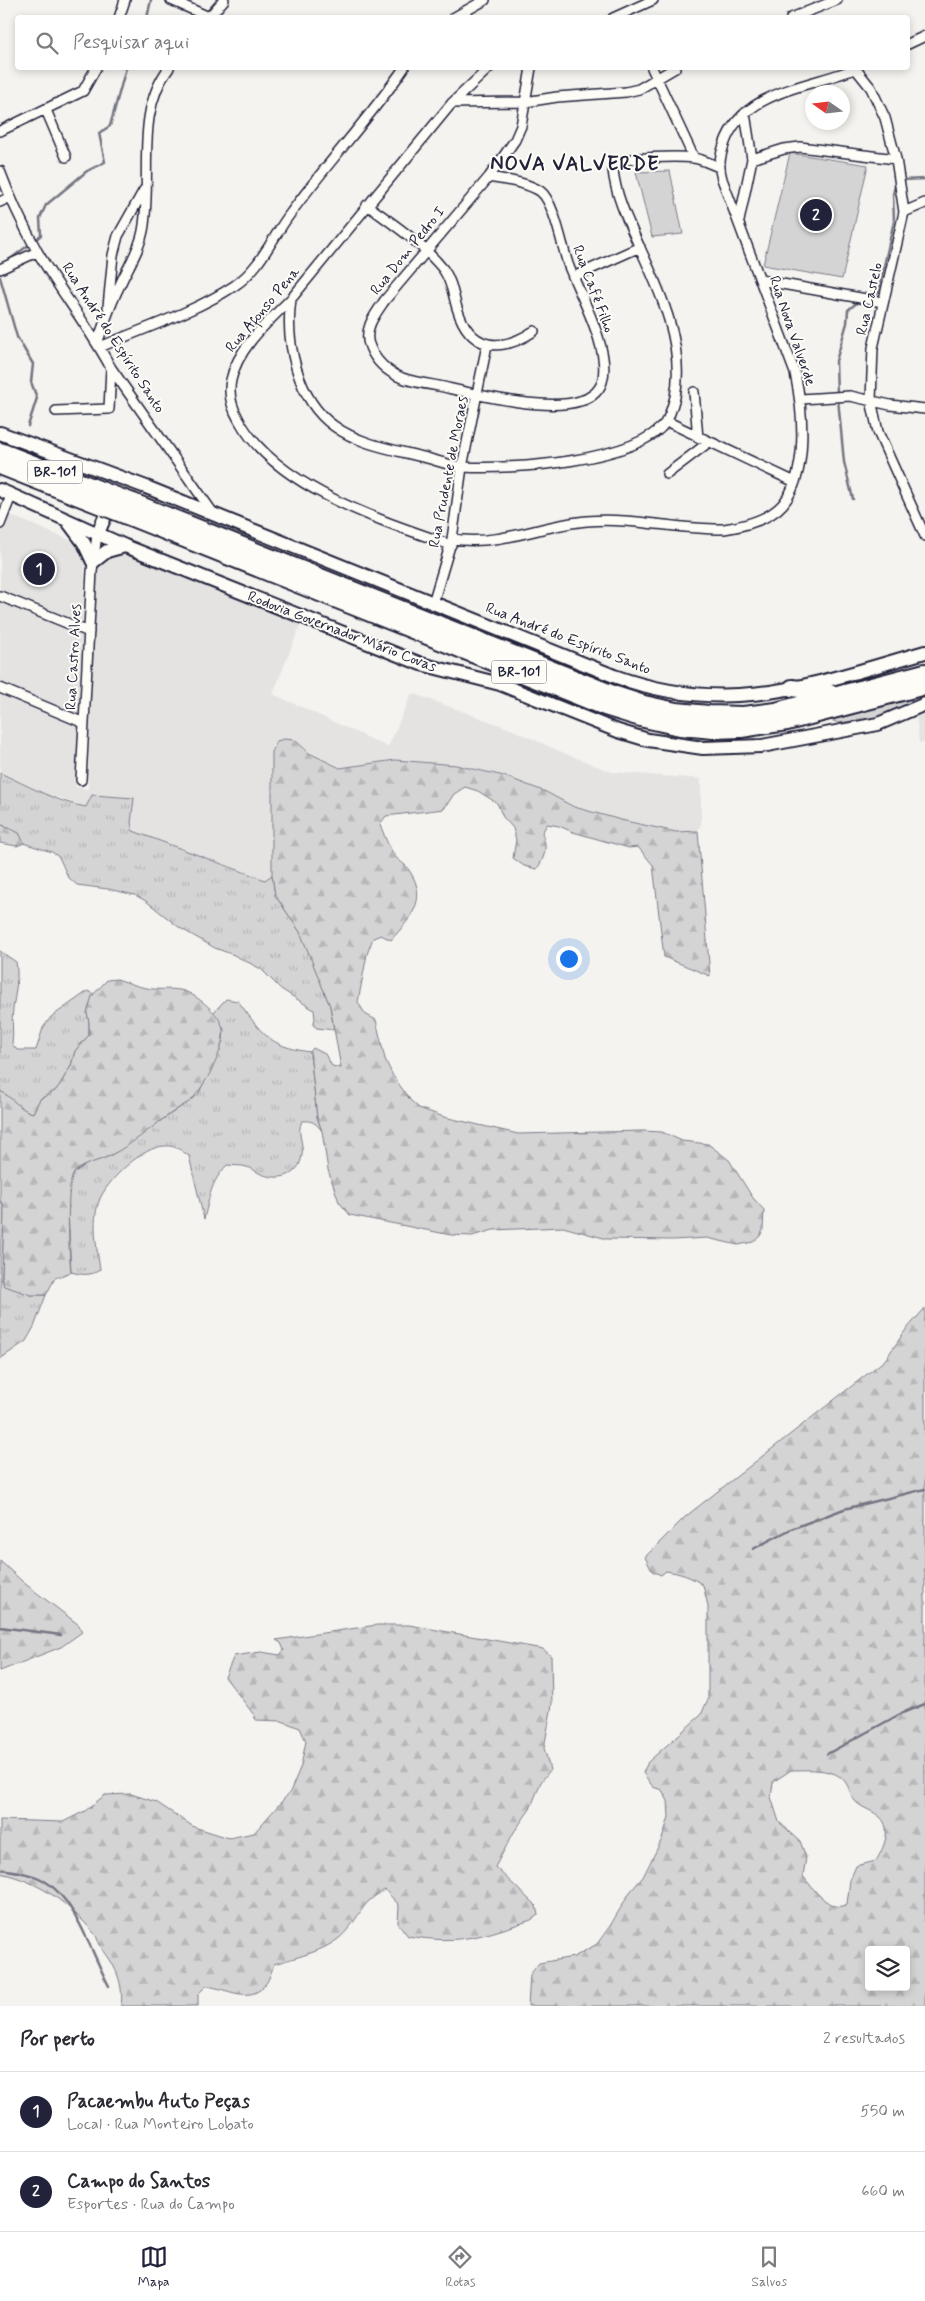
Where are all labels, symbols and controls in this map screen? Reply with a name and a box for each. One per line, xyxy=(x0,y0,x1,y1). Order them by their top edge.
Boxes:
search box xyxy=(15,15,910,70)
icon: search xyxy=(33,29,61,57)
text: Pesquisar aqui xyxy=(73,30,189,55)
north arrow xyxy=(805,85,850,130)
district label: NOVA VALVERDE xyxy=(490,151,660,178)
pin: 2 xyxy=(800,196,832,234)
street label: Rua Dom Pedro I xyxy=(366,202,450,300)
street label: Rua Café Filho xyxy=(567,242,619,336)
street label: Rua André do Espírito Santo xyxy=(57,259,169,417)
street label: Rua Castelo xyxy=(852,261,888,337)
street label: Rua Afonso Pena xyxy=(221,262,307,358)
street label: Rua Nova Valverde xyxy=(764,273,820,389)
street label: Rua Prudente de Moraes xyxy=(425,395,474,549)
road number: BR-101 xyxy=(28,461,82,484)
pin: 1 xyxy=(23,550,55,588)
street label: Rodovia Governador Mário Covas xyxy=(245,587,440,677)
street label: Rua André do Espírito Santo xyxy=(483,598,653,680)
street label: Rua Castro Alves xyxy=(61,603,87,711)
road number: BR-101 xyxy=(492,660,546,684)
your location xyxy=(556,946,582,972)
map controls xyxy=(865,1946,910,1991)
button: layers xyxy=(865,1946,910,1991)
text: Por perto xyxy=(20,2025,95,2053)
text: 2 resultados xyxy=(823,2028,905,2049)
text: Pacaembu Auto Peças xyxy=(67,2089,250,2114)
text: 1 xyxy=(32,2101,40,2122)
text: 550 m xyxy=(860,2101,905,2122)
text: Local · Rua Monteiro Lobato xyxy=(67,2114,254,2135)
text: Campo do Santos xyxy=(67,2169,210,2194)
text: 2 xyxy=(32,2181,40,2202)
text: 660 m xyxy=(861,2181,905,2202)
text: Esportes · Rua do Campo xyxy=(67,2194,235,2215)
tab: Mapa xyxy=(138,2243,170,2291)
tab: Rotas xyxy=(445,2243,476,2291)
tab: Salvos xyxy=(751,2243,787,2291)

